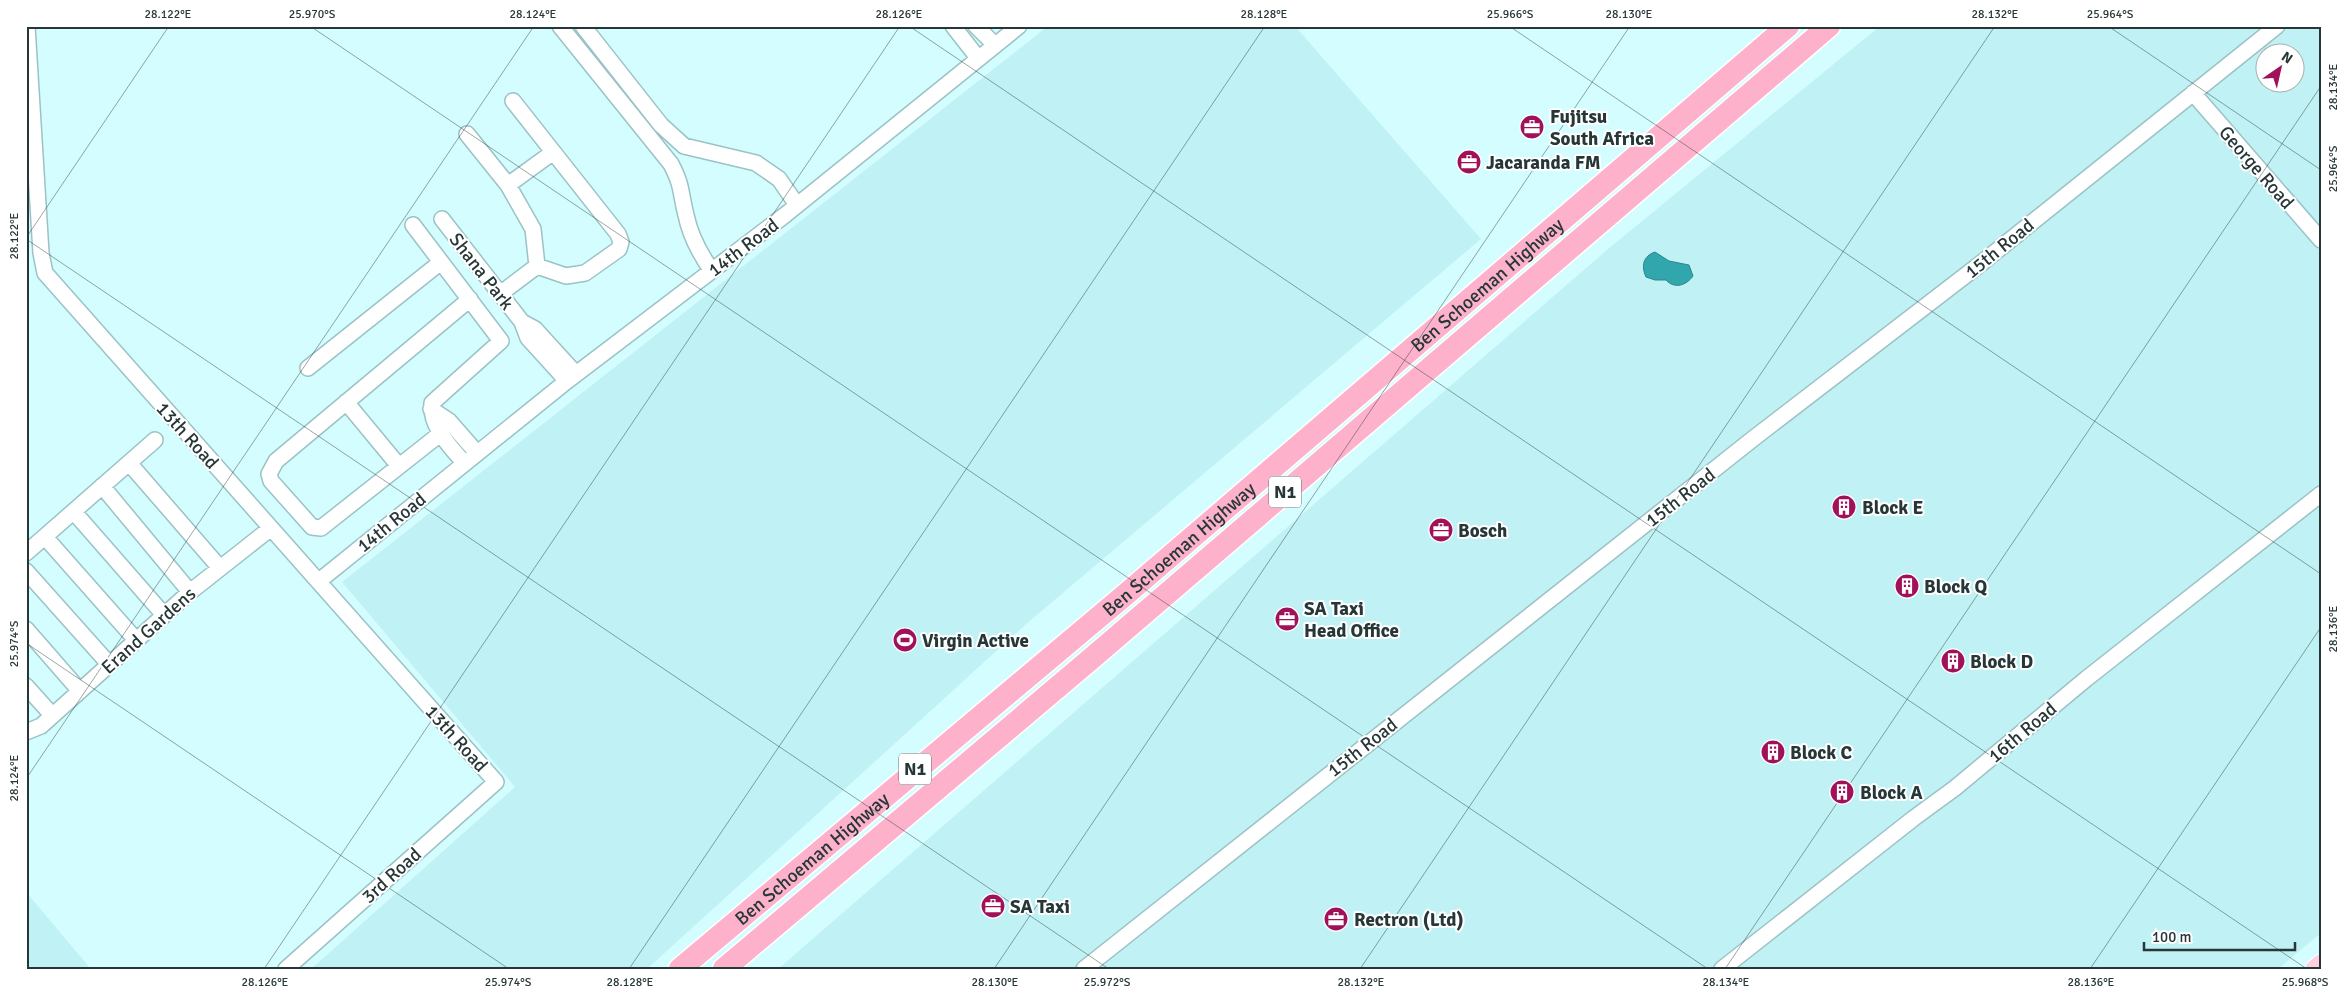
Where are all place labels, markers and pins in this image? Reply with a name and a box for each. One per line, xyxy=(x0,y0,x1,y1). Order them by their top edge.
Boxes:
place label: Fujitsu South Africa xyxy=(1550,105,1654,151)
office icon: Fujitsu South Africa xyxy=(1519,114,1545,140)
office icon: Jacaranda FM xyxy=(1456,149,1482,175)
place label: Jacaranda FM xyxy=(1486,151,1601,175)
building icon: Block E xyxy=(1831,494,1857,520)
place label: Block E xyxy=(1862,496,1923,520)
office icon: Bosch xyxy=(1428,517,1454,543)
place label: Bosch xyxy=(1458,519,1507,543)
building icon: Block Q xyxy=(1894,573,1920,599)
place label: Block Q xyxy=(1924,575,1987,599)
place label: SA Taxi Head Office xyxy=(1304,597,1399,643)
office icon: SA Taxi Head Office xyxy=(1274,606,1300,632)
sports icon: Virgin Active xyxy=(892,627,918,653)
place label: Virgin Active xyxy=(922,629,1029,653)
building icon: Block D xyxy=(1940,648,1966,674)
place label: Block D xyxy=(1970,650,2033,674)
building icon: Block C xyxy=(1760,739,1786,765)
place label: Block C xyxy=(1790,741,1852,765)
building icon: Block A xyxy=(1829,779,1855,805)
place label: Block A xyxy=(1860,781,1923,805)
office icon: SA Taxi xyxy=(980,893,1006,919)
place label: SA Taxi xyxy=(1010,895,1070,919)
office icon: Rectron (Ltd) xyxy=(1323,906,1349,932)
place label: Rectron (Ltd) xyxy=(1354,908,1464,932)

